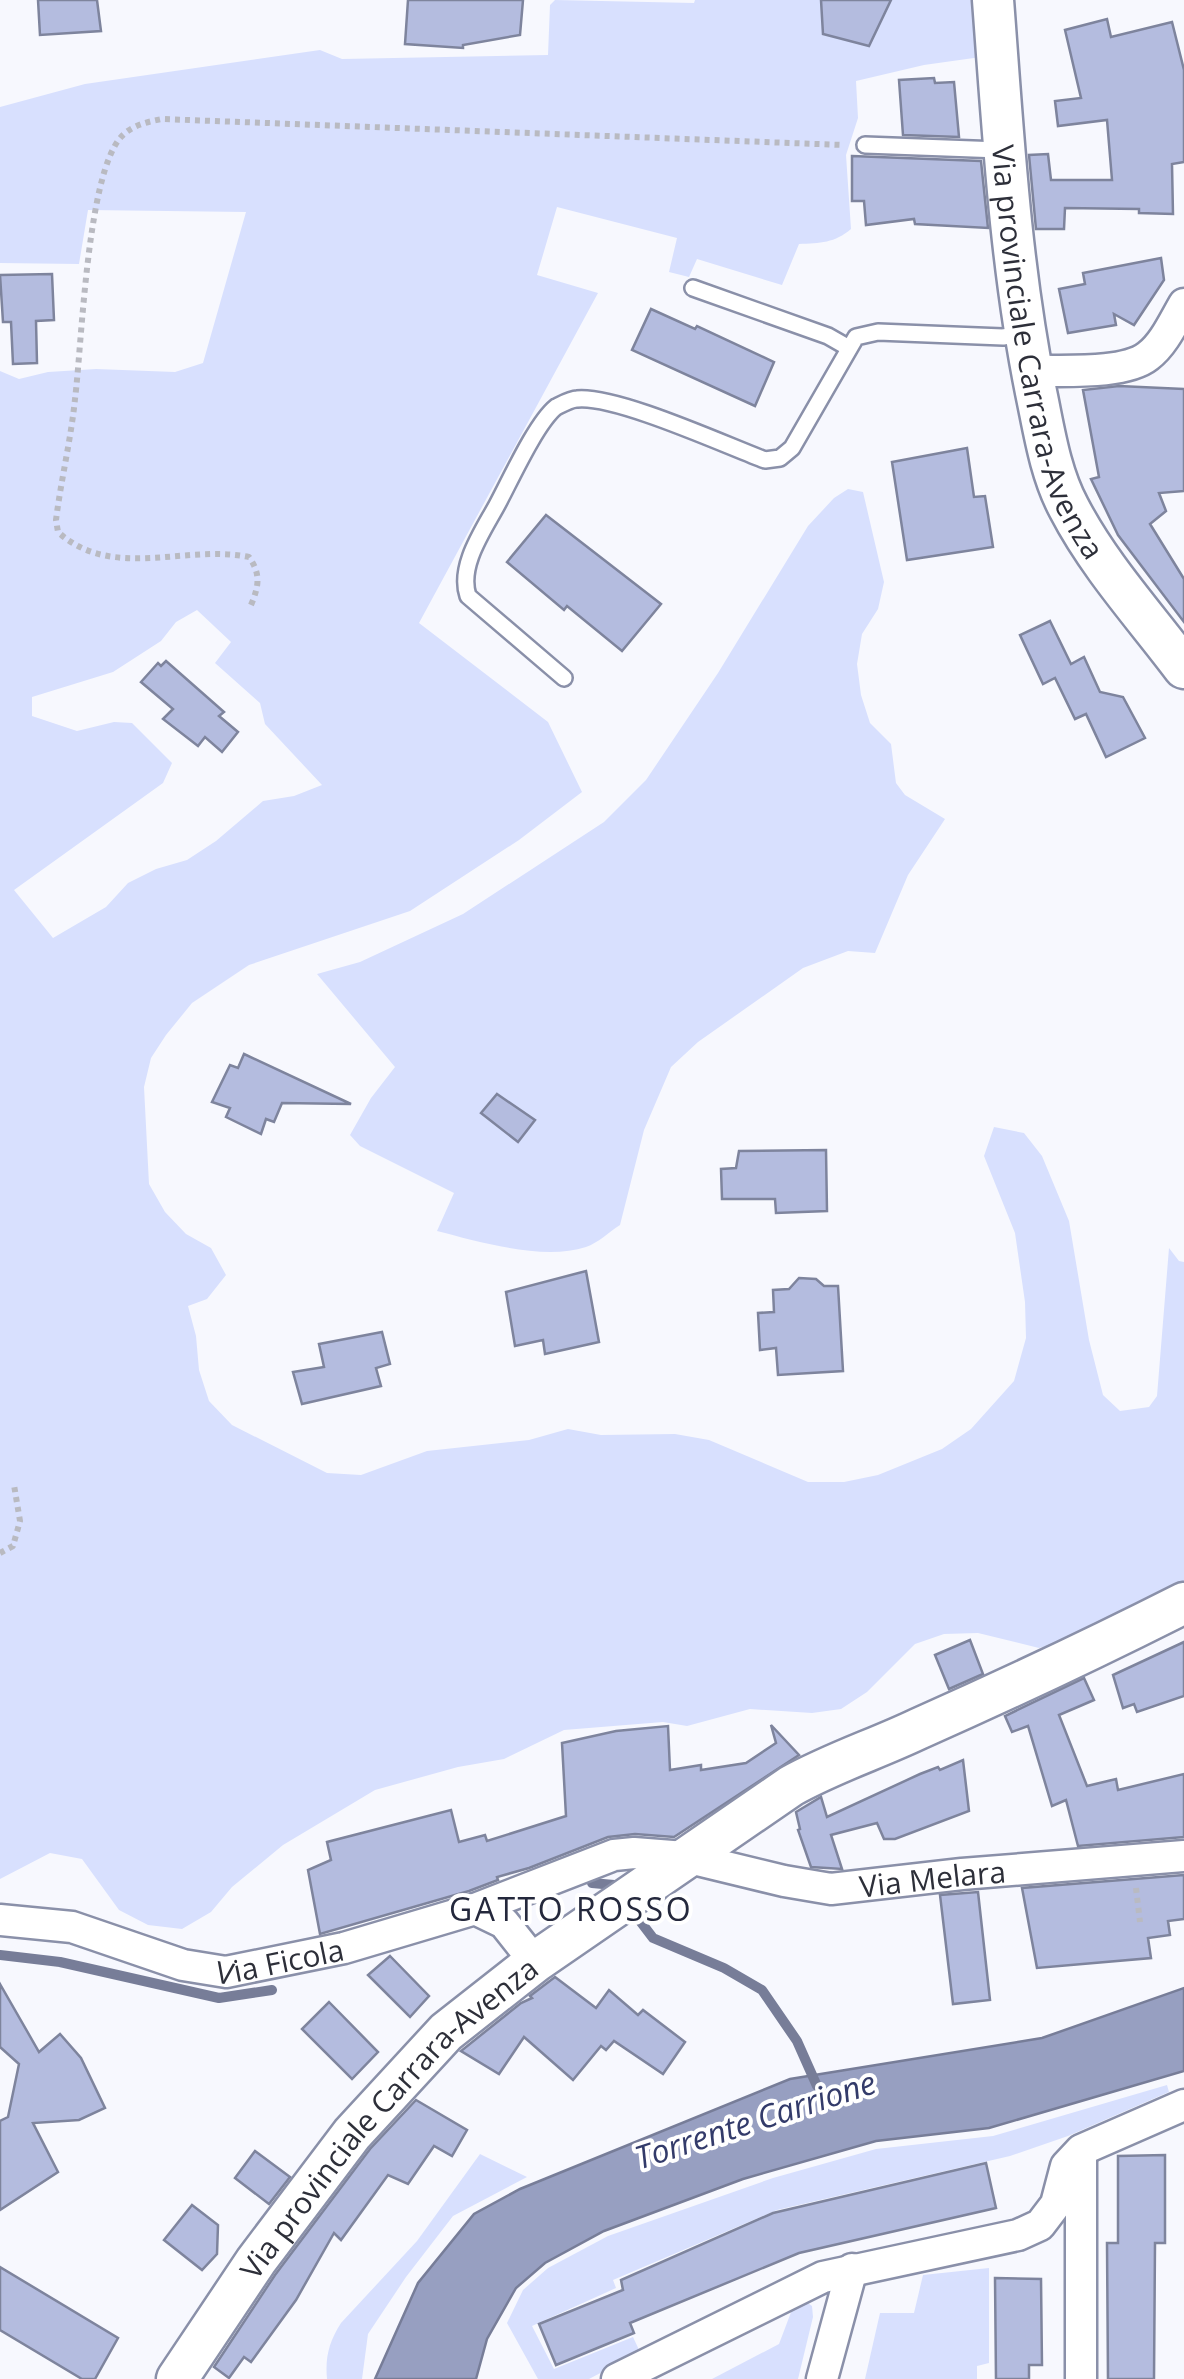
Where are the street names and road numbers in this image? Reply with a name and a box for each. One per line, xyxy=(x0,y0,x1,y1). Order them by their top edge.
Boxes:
street label: Via provinciale Carrara-Avenza xyxy=(983,143,1115,567)
street label: Via Melara xyxy=(857,1850,1007,1906)
street label: Via Ficola xyxy=(213,1928,347,1994)
street label: Via provinciale Carrara-Avenza xyxy=(230,1947,546,2286)

